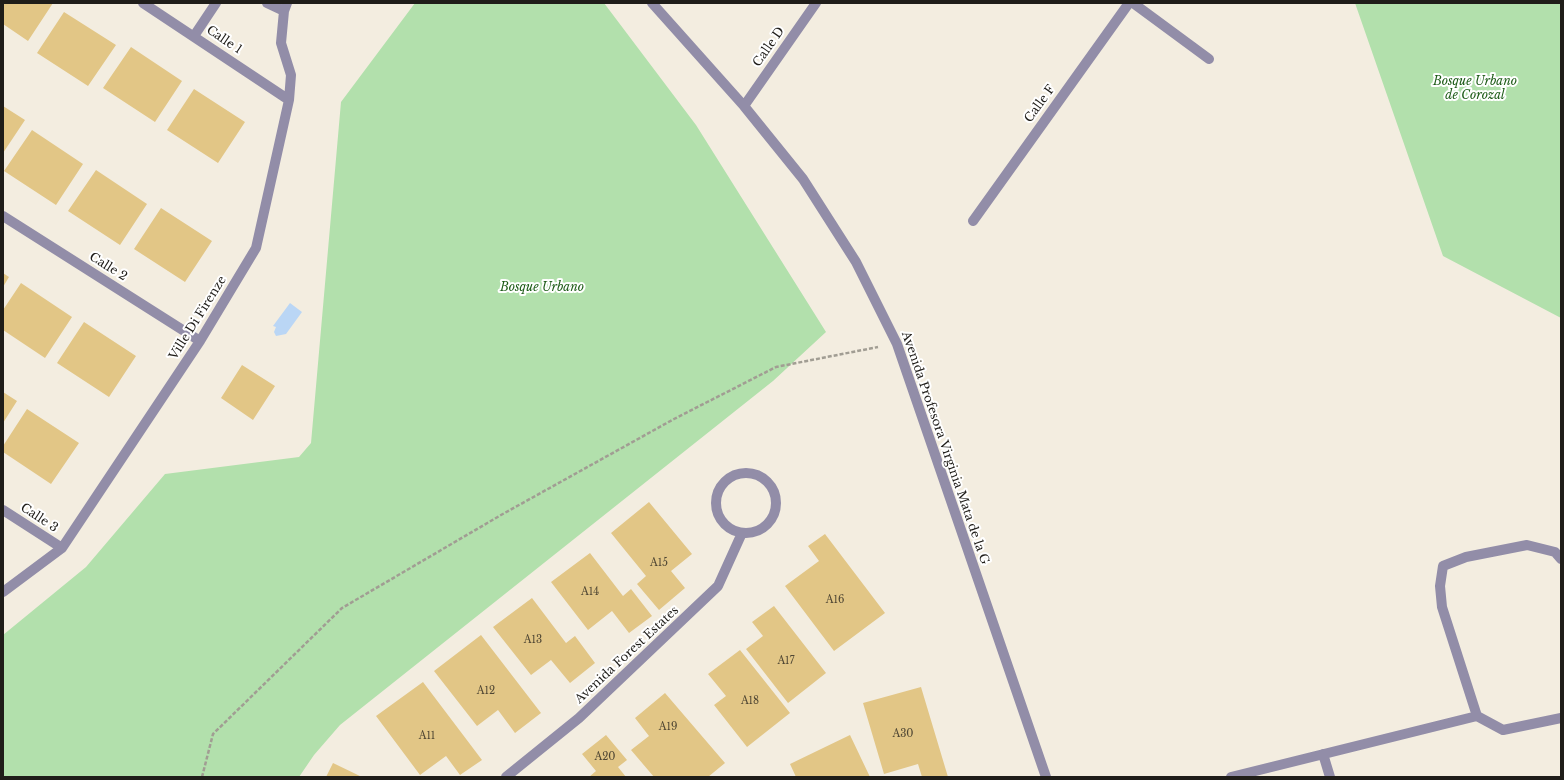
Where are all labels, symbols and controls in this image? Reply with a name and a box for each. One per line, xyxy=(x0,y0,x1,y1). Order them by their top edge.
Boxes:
street label: Calle 1 xyxy=(203,23,245,57)
street label: Calle D xyxy=(750,24,788,70)
park label: Bosque Urbano de Corozal xyxy=(1433,75,1517,103)
street label: Calle F xyxy=(1022,83,1058,125)
street label: Calle 2 xyxy=(86,250,130,284)
street label: Ville Di Firenze xyxy=(166,273,230,363)
park label: Bosque Urbano xyxy=(500,281,584,295)
street label: Avenida Profesora Virginia Mata de la G xyxy=(898,330,992,566)
street label: Calle 3 xyxy=(18,501,60,535)
house number: A15 xyxy=(650,557,668,569)
house number: A14 xyxy=(581,586,599,598)
house number: A16 xyxy=(826,594,844,606)
street label: Avenida Forest Estates xyxy=(572,603,682,707)
house number: A13 xyxy=(524,634,542,646)
house number: A17 xyxy=(777,655,795,667)
house number: A12 xyxy=(477,685,495,697)
house number: A18 xyxy=(741,695,759,707)
house number: A19 xyxy=(659,721,677,733)
house number: A30 xyxy=(892,728,914,740)
house number: A11 xyxy=(419,730,435,742)
house number: A20 xyxy=(594,751,616,763)

